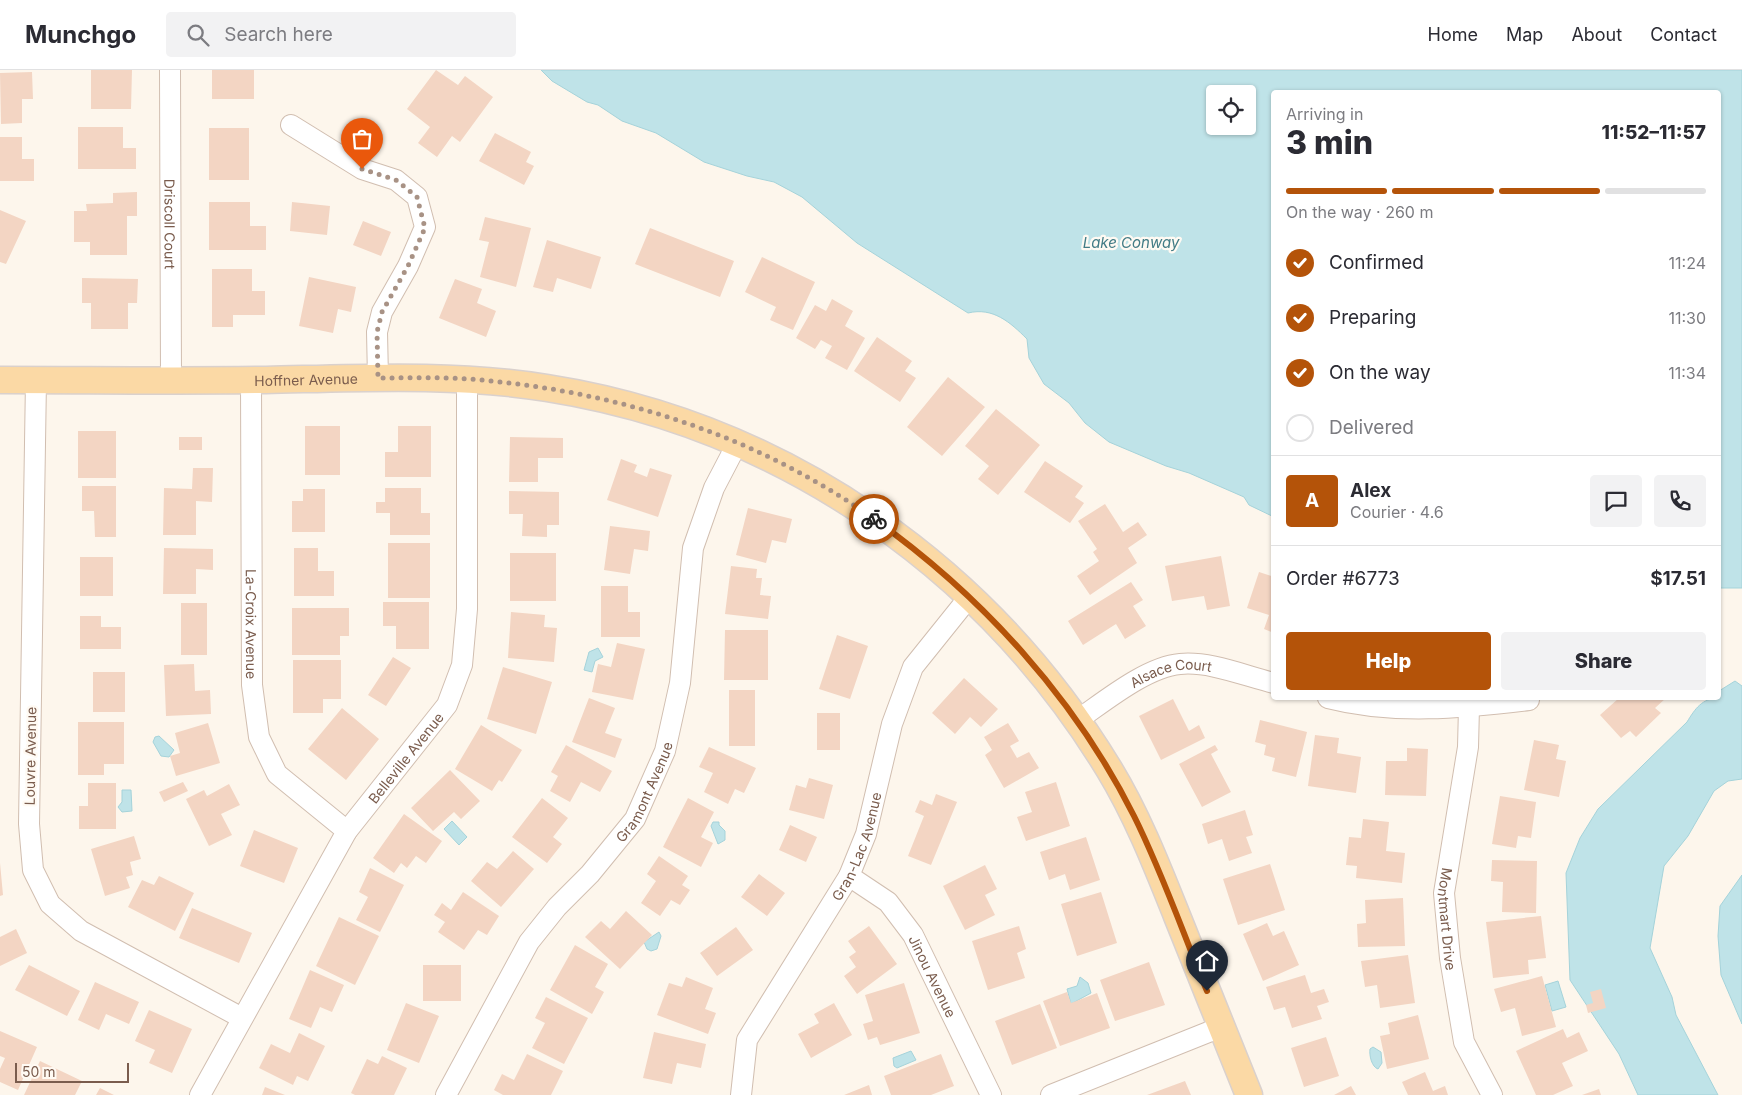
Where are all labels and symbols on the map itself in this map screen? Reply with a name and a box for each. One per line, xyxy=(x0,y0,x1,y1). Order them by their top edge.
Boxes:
pin xyxy=(341,118,383,169)
street label: Driscoll Court xyxy=(162,179,179,270)
water label: Lake Conway xyxy=(1083,233,1180,252)
street label: Hoffner Avenue xyxy=(254,369,358,389)
courier xyxy=(849,494,899,544)
street label: La-Croix Avenue xyxy=(243,569,260,679)
street label: Alsace Court xyxy=(1126,655,1214,691)
street label: Louvre Avenue xyxy=(21,706,39,806)
street label: Belleville Avenue xyxy=(364,709,447,806)
street label: Gramont Avenue xyxy=(611,740,675,845)
street label: Gran-Lac Avenue xyxy=(827,790,884,904)
street label: Montmart Drive xyxy=(1435,867,1460,971)
street label: Jinou Avenue xyxy=(906,932,960,1020)
pin xyxy=(1186,940,1228,991)
scale bar xyxy=(15,1060,129,1083)

